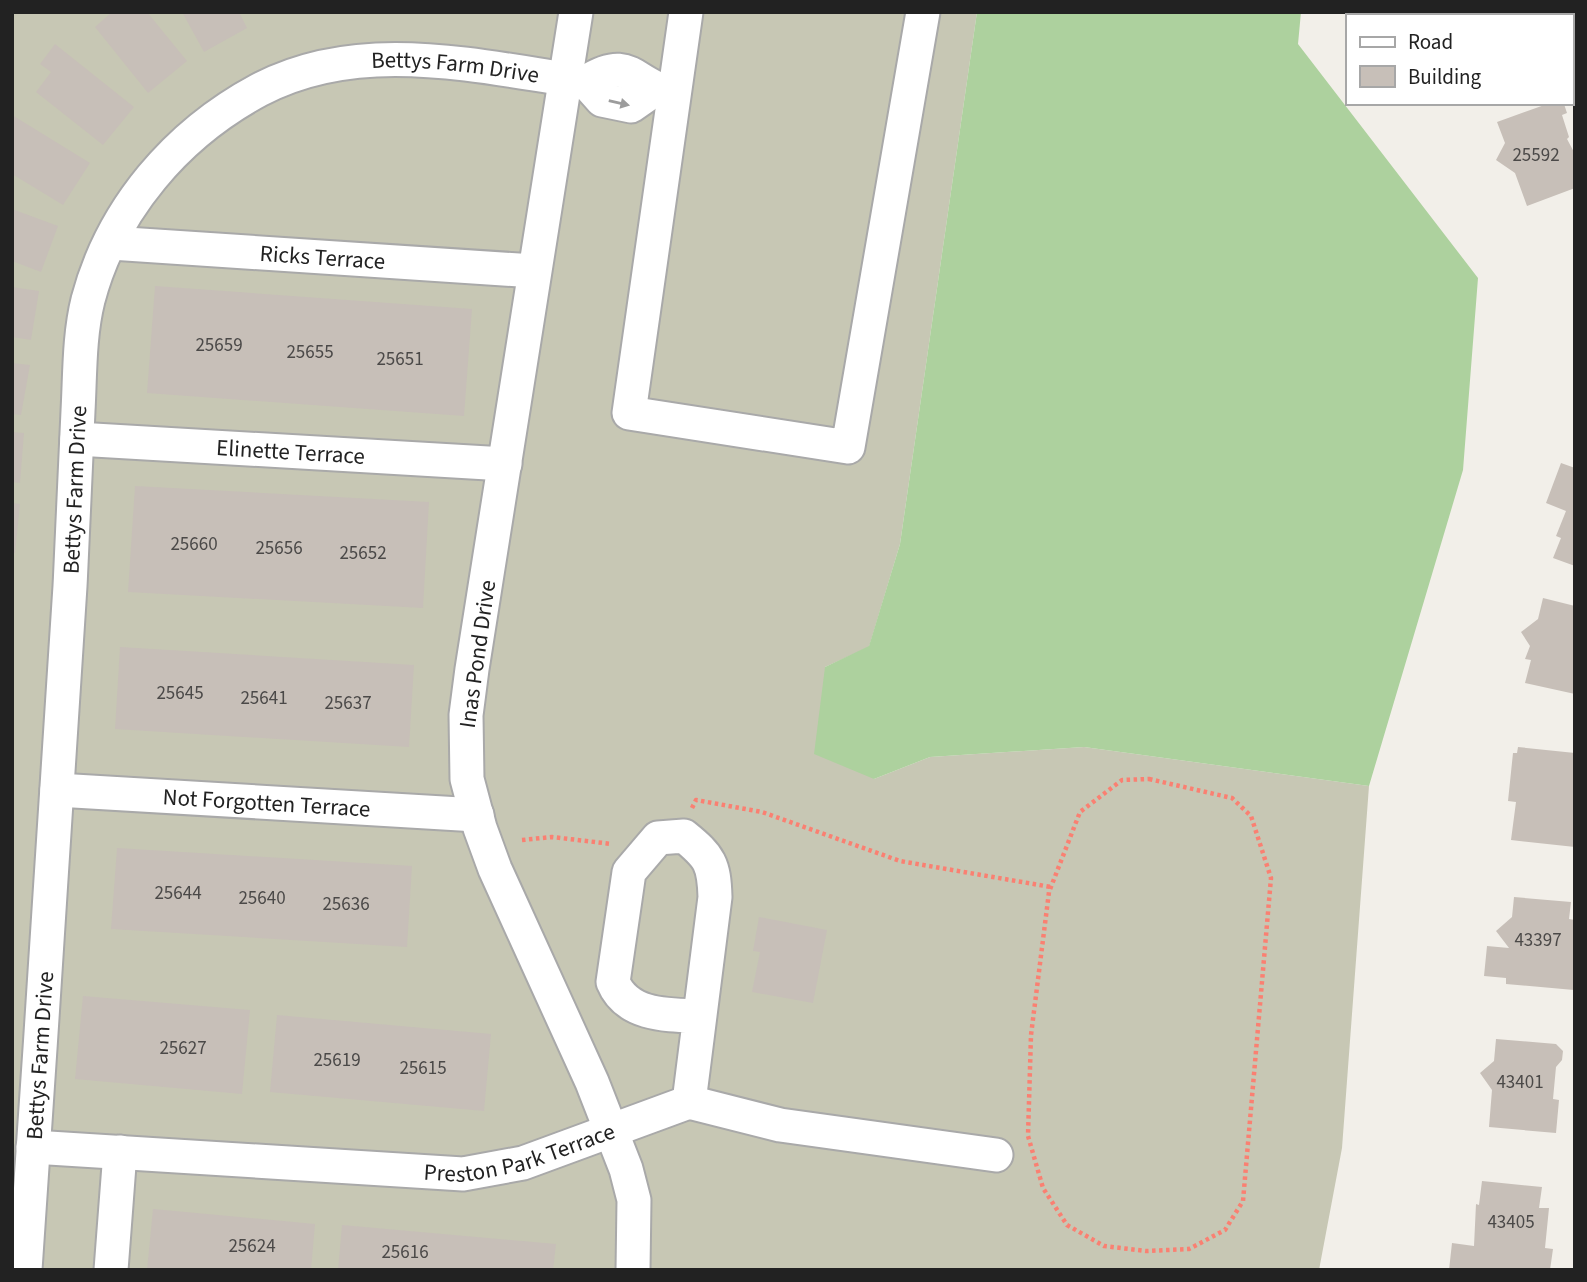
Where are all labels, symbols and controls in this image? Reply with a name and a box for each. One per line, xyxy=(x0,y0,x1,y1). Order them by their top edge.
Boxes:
legend xyxy=(1346,14,1573,105)
text: Road xyxy=(1408,27,1453,57)
street label: Bettys Farm Drive xyxy=(371,43,542,92)
text: Building xyxy=(1408,62,1482,92)
one-way arrow xyxy=(608,98,630,109)
house number: 25592 xyxy=(1512,142,1560,169)
street label: Ricks Terrace xyxy=(259,237,386,278)
house number: 25659 xyxy=(195,332,243,359)
house number: 25655 xyxy=(286,339,334,366)
house number: 25651 xyxy=(376,346,424,373)
street label: Bettys Farm Drive xyxy=(55,405,95,575)
street label: Elinette Terrace xyxy=(215,431,366,473)
house number: 25660 xyxy=(170,531,218,558)
house number: 25656 xyxy=(255,535,303,562)
house number: 25652 xyxy=(339,540,387,567)
street label: Inas Pond Drive xyxy=(451,578,504,730)
house number: 25645 xyxy=(156,680,204,707)
house number: 25641 xyxy=(240,685,288,712)
house number: 25637 xyxy=(324,690,372,717)
street label: Not Forgotten Terrace xyxy=(162,780,371,826)
house number: 25644 xyxy=(154,880,202,907)
house number: 25640 xyxy=(238,885,286,912)
house number: 25636 xyxy=(322,891,370,918)
house number: 43397 xyxy=(1514,927,1562,954)
street label: Bettys Farm Drive xyxy=(18,970,62,1141)
house number: 25627 xyxy=(159,1035,207,1062)
house number: 25619 xyxy=(313,1047,361,1074)
house number: 25615 xyxy=(399,1055,447,1082)
house number: 43401 xyxy=(1496,1069,1544,1096)
street label: Preston Park Terrace xyxy=(423,1115,620,1191)
house number: 43405 xyxy=(1487,1209,1535,1236)
house number: 25624 xyxy=(228,1233,276,1260)
house number: 25616 xyxy=(381,1239,429,1266)

